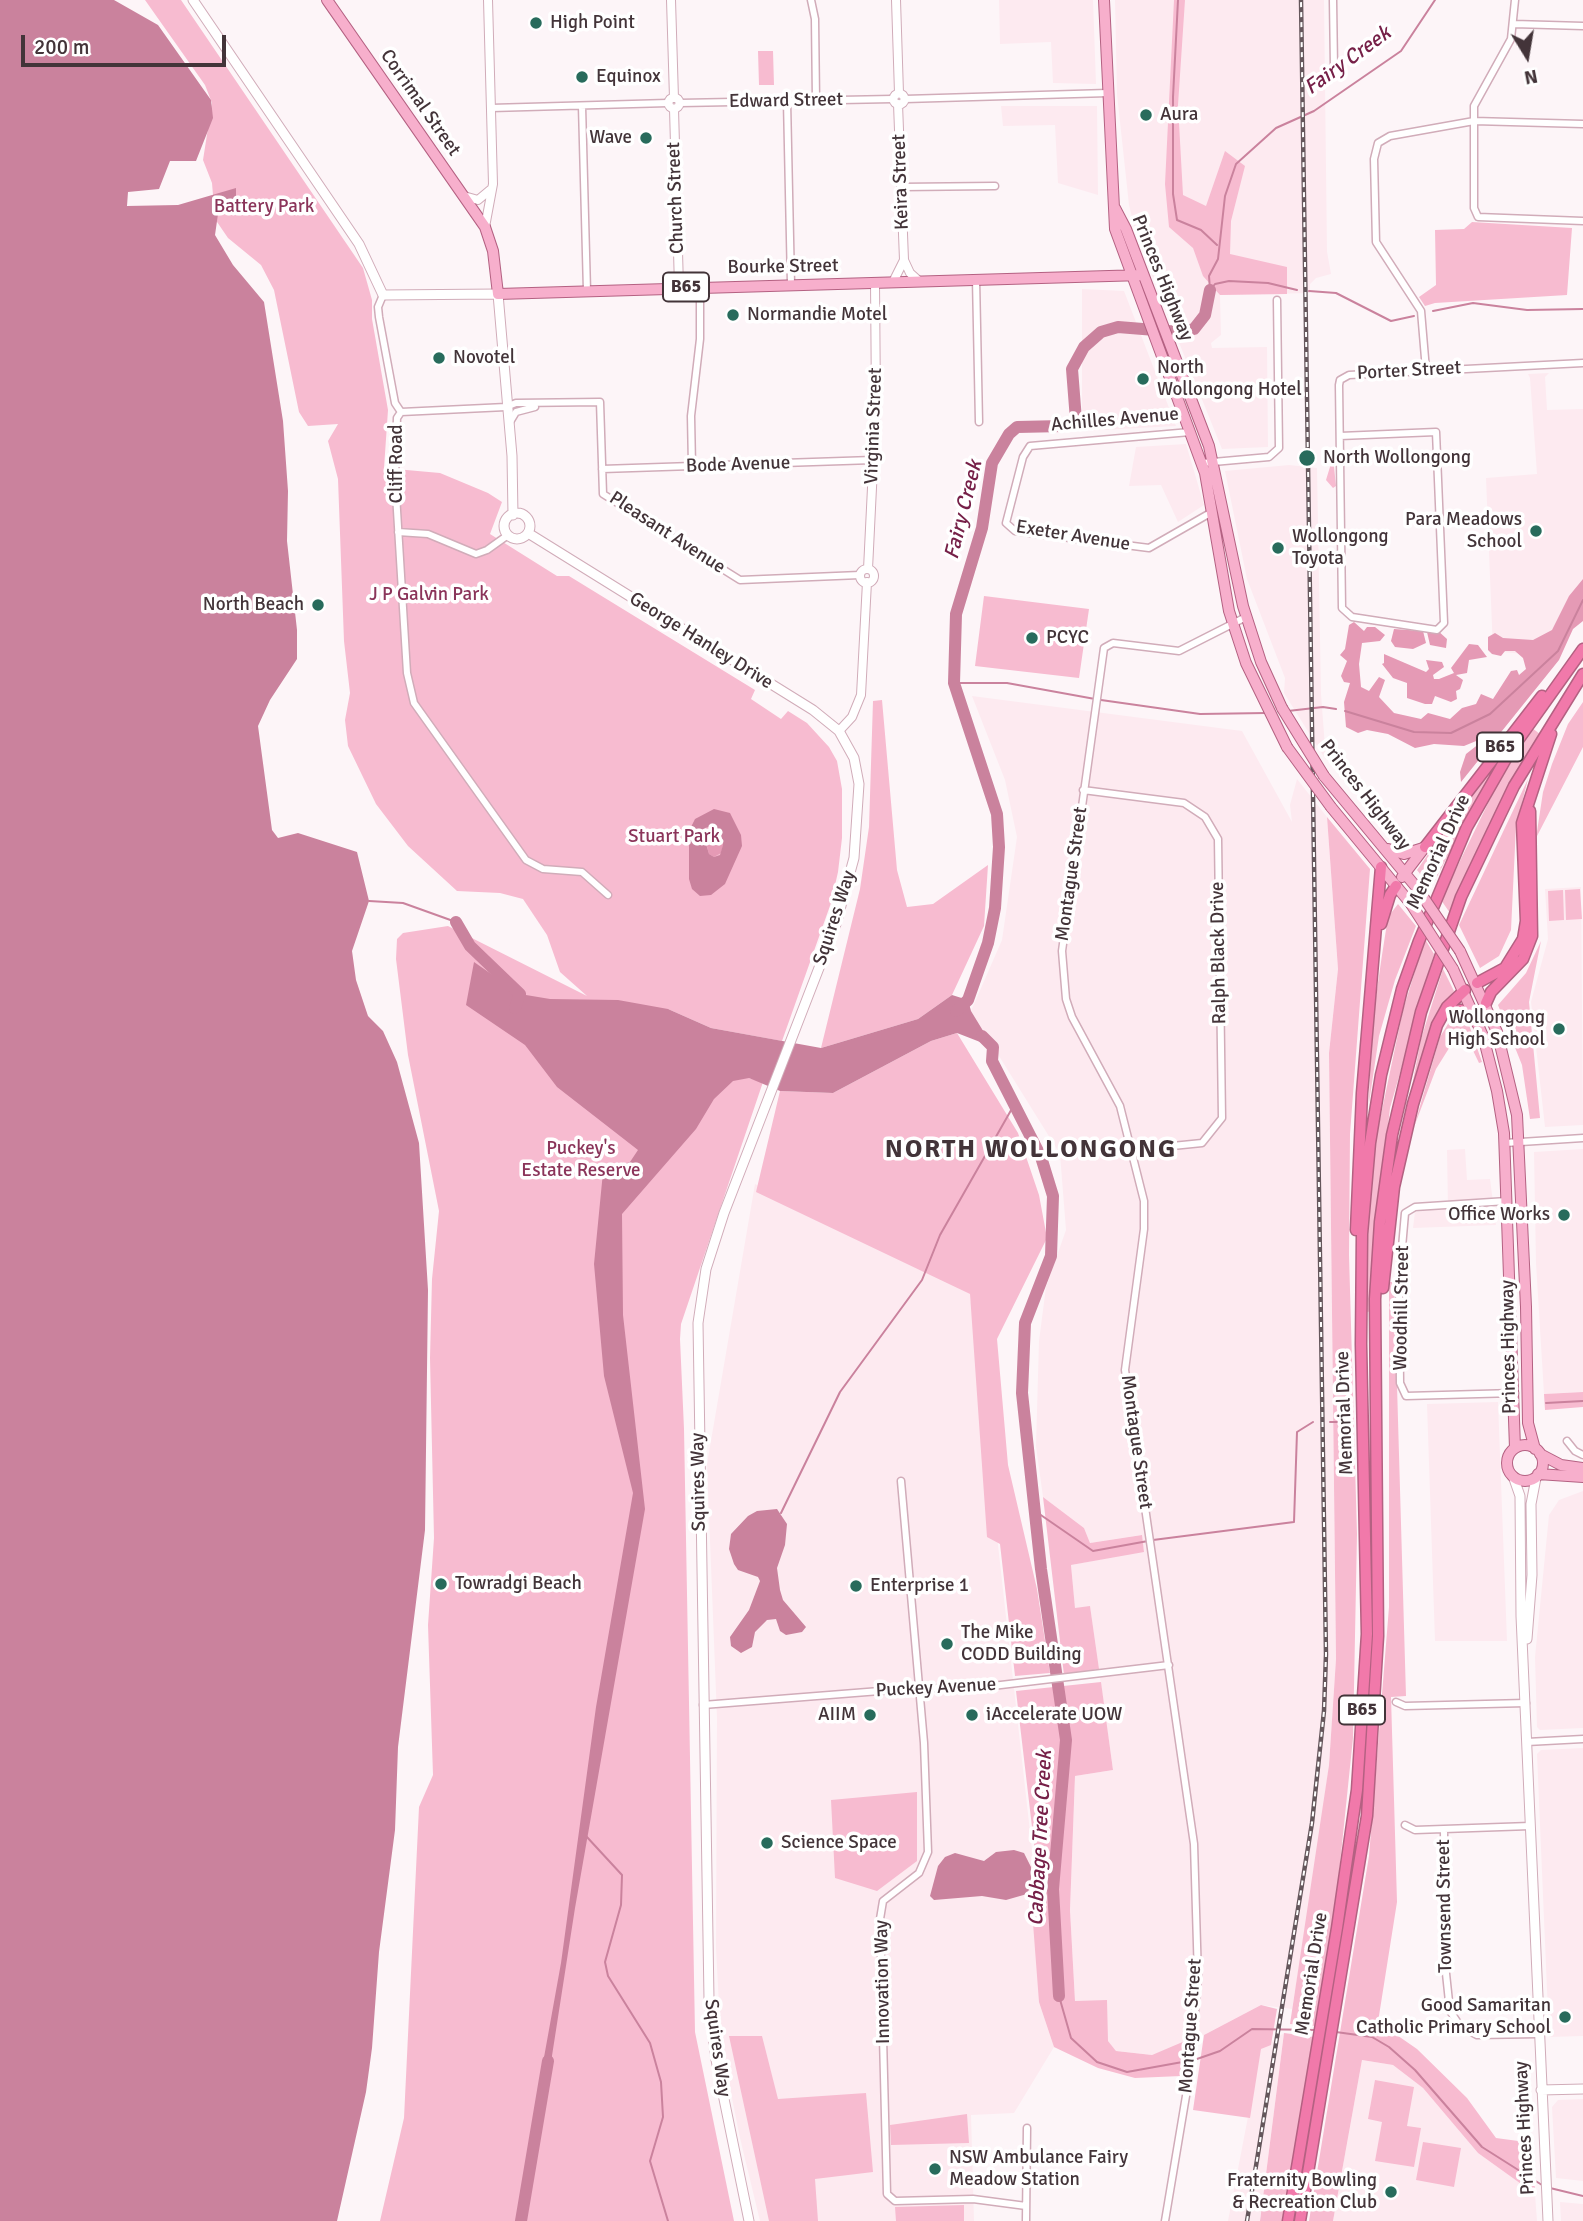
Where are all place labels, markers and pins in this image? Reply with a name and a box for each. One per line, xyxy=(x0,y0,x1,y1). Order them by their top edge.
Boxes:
place label: High Point xyxy=(550,12,635,34)
marker: High Point xyxy=(528,15,544,31)
place label: Equinox xyxy=(596,66,661,88)
marker: Equinox xyxy=(574,69,590,85)
place label: Aura xyxy=(1160,104,1198,126)
marker: Aura xyxy=(1138,107,1154,123)
place label: Wave xyxy=(589,127,632,149)
marker: Wave xyxy=(638,130,654,146)
place label: Normandie Motel xyxy=(747,304,887,326)
marker: Normandie Motel xyxy=(725,307,741,323)
place label: Novotel xyxy=(453,347,515,369)
marker: Novotel xyxy=(431,350,447,366)
place label: North Wollongong Hotel xyxy=(1157,357,1302,401)
marker: North Wollongong Hotel xyxy=(1135,371,1151,387)
place label: North Wollongong xyxy=(1323,447,1471,469)
marker: North Wollongong xyxy=(1297,448,1317,468)
place label: Para Meadows School xyxy=(1405,509,1522,553)
marker: Para Meadows School xyxy=(1528,523,1544,539)
place label: Wollongong Toyota xyxy=(1292,526,1389,570)
marker: Wollongong Toyota xyxy=(1270,540,1286,556)
place label: North Beach xyxy=(203,594,304,616)
marker: North Beach xyxy=(310,597,326,613)
place label: PCYC xyxy=(1046,627,1089,649)
marker: PCYC xyxy=(1024,630,1040,646)
place label: Wollongong High School xyxy=(1447,1007,1545,1051)
marker: Wollongong High School xyxy=(1551,1021,1567,1037)
place label: Office Works xyxy=(1448,1204,1550,1226)
marker: Office Works xyxy=(1556,1207,1572,1223)
place label: Towradgi Beach xyxy=(455,1573,582,1595)
place label: Enterprise 1 xyxy=(870,1575,969,1597)
marker: Towradgi Beach xyxy=(433,1576,449,1592)
marker: Enterprise 1 xyxy=(848,1578,864,1594)
place label: The Mike CODD Building xyxy=(961,1622,1082,1666)
marker: The Mike CODD Building xyxy=(939,1636,955,1652)
place label: AIIM xyxy=(818,1704,856,1726)
place label: iAccelerate UOW xyxy=(986,1704,1122,1726)
marker: AIIM xyxy=(862,1707,878,1723)
marker: iAccelerate UOW xyxy=(964,1707,980,1723)
place label: Science Space xyxy=(781,1832,897,1854)
marker: Science Space xyxy=(759,1835,775,1851)
place label: Good Samaritan Catholic Primary School xyxy=(1356,1995,1551,2039)
marker: Good Samaritan Catholic Primary School xyxy=(1557,2009,1573,2025)
place label: NSW Ambulance Fairy Meadow Station xyxy=(949,2147,1128,2191)
marker: NSW Ambulance Fairy Meadow Station xyxy=(927,2161,943,2177)
place label: Fraternity Bowling & Recreation Club xyxy=(1227,2170,1377,2214)
marker: Fraternity Bowling & Recreation Club xyxy=(1383,2184,1399,2200)

